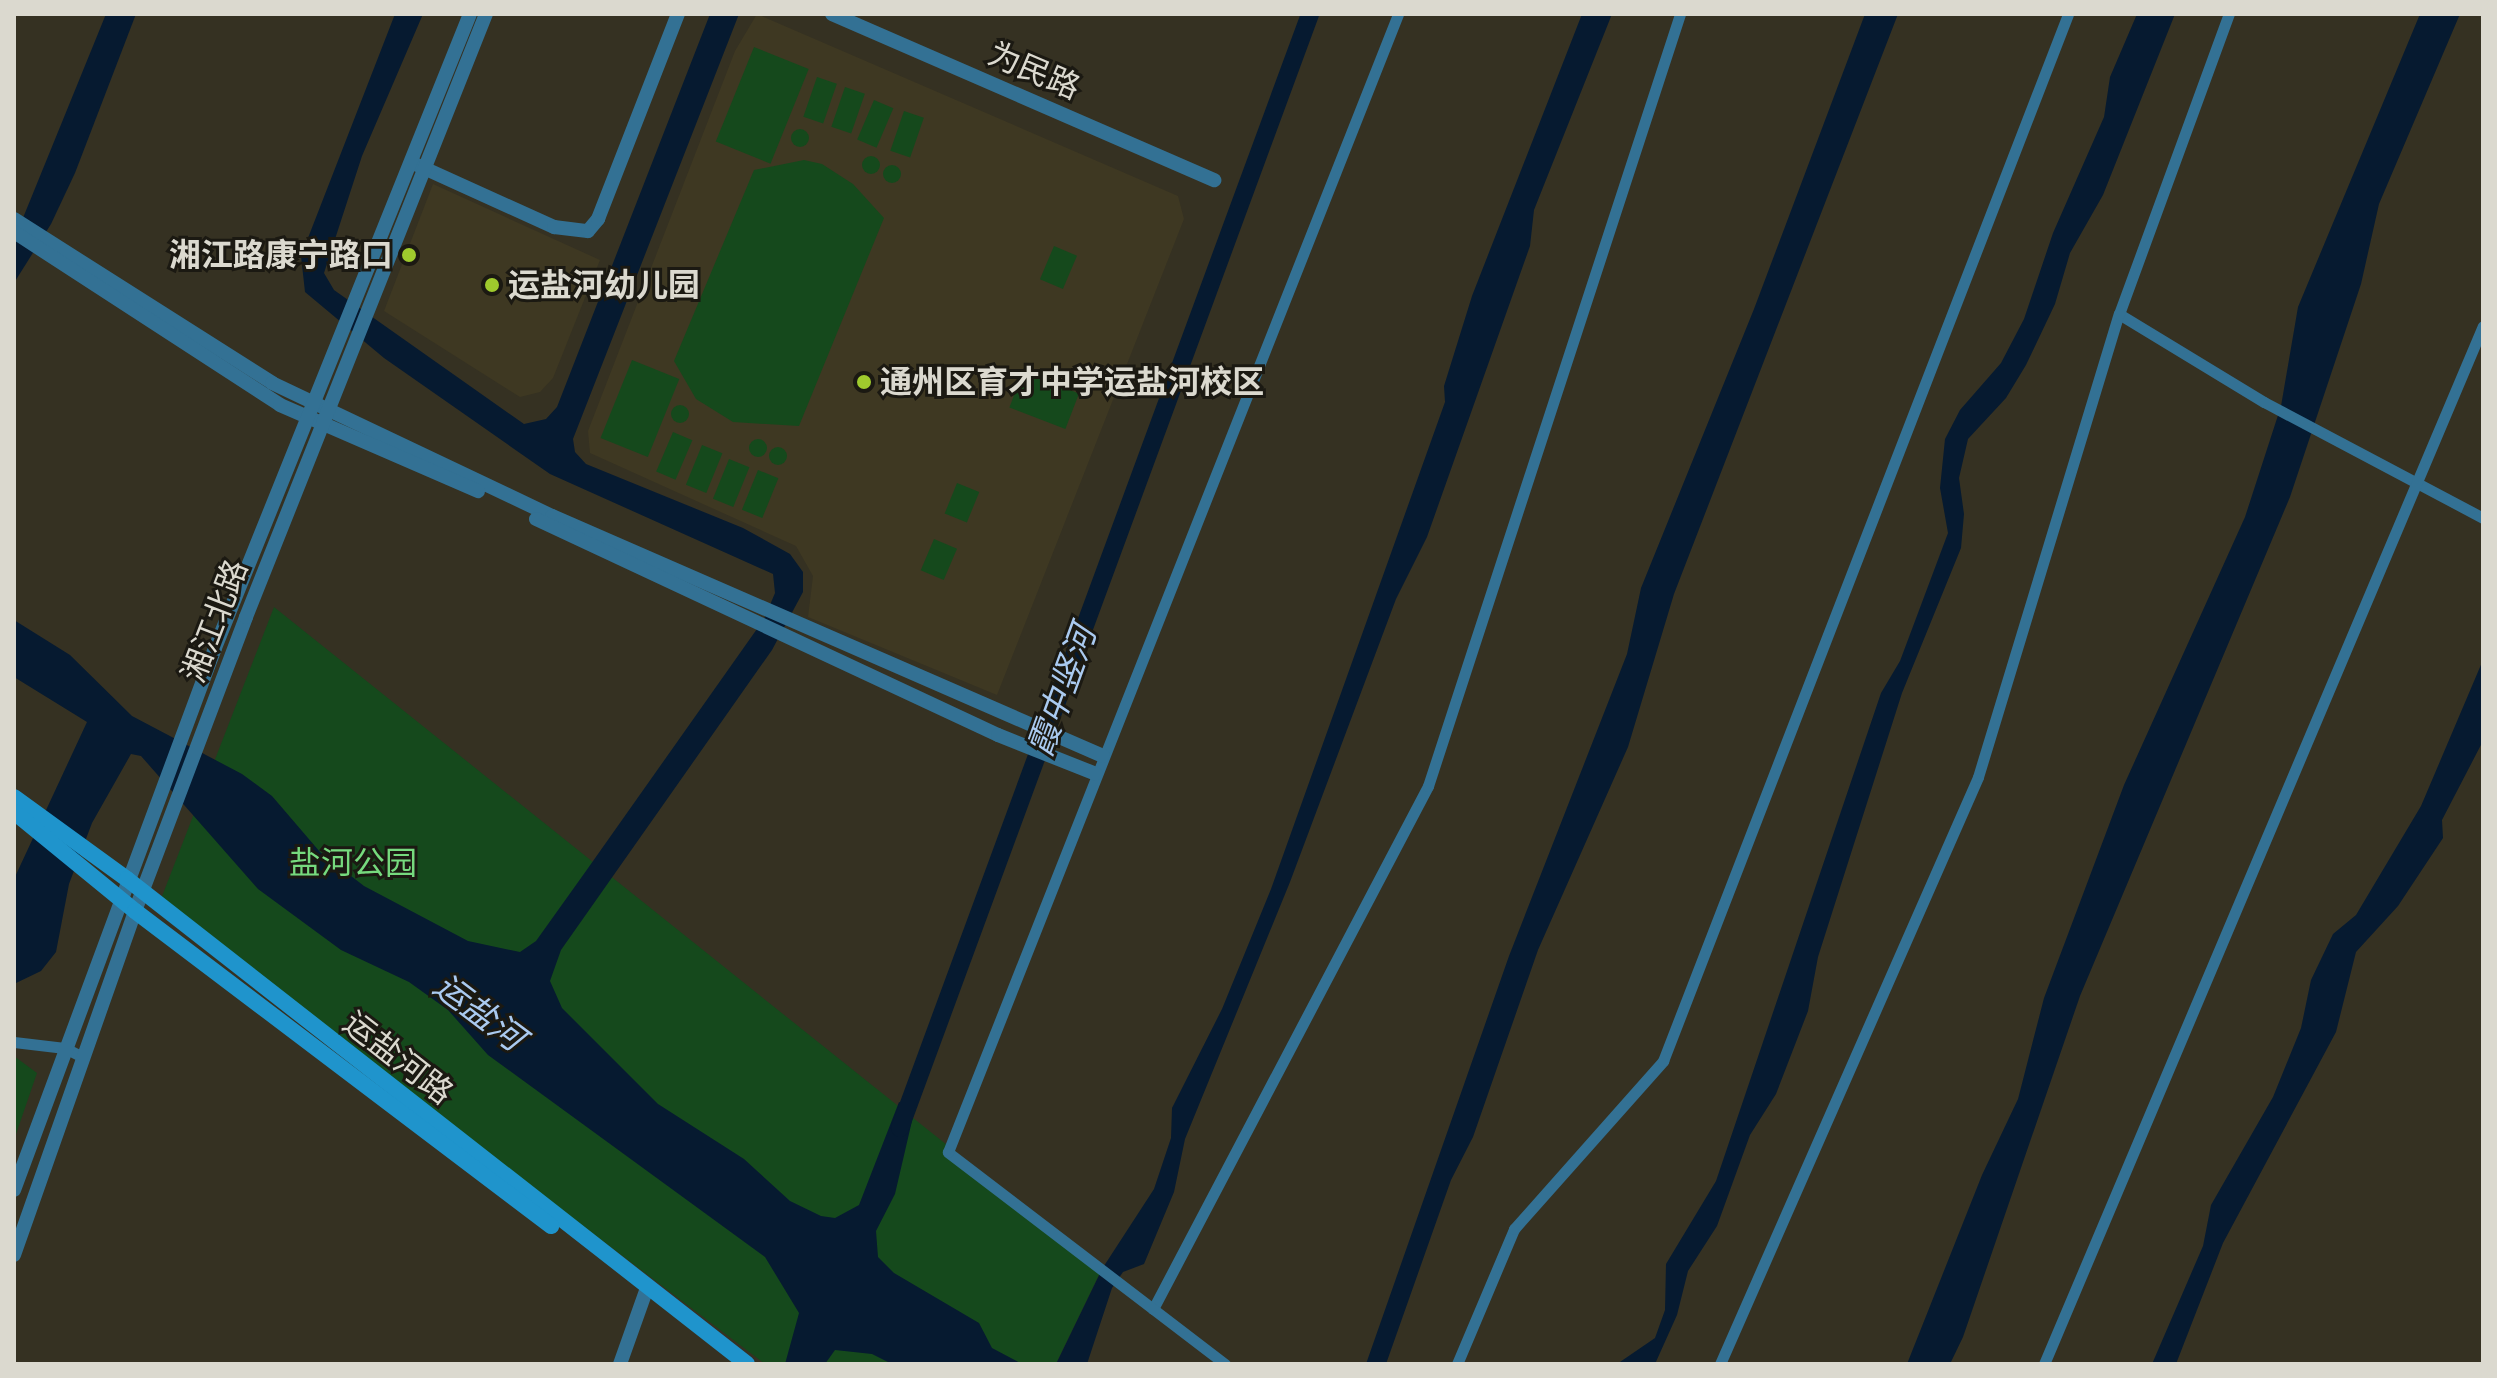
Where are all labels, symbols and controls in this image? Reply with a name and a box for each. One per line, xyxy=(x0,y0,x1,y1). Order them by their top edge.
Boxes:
street label: 为民路 xyxy=(982,35,1086,107)
place label: 湘江路康宁路口 xyxy=(169,236,393,274)
marker: 湘江路康宁路口 xyxy=(400,246,418,264)
place label: 运盐河幼儿园 xyxy=(508,266,700,304)
marker: 运盐河幼儿园 xyxy=(483,276,501,294)
place label: 通州区育才中学运盐河校区 xyxy=(880,363,1264,401)
marker: 通州区育才中学运盐河校区 xyxy=(855,373,873,391)
street label: 湘江北路 xyxy=(174,554,256,688)
water label: 霞中竖河 xyxy=(1020,620,1104,762)
park label: 盐河公园 xyxy=(289,844,417,882)
water label: 运盐河 xyxy=(426,965,532,1059)
street label: 运盐河路 xyxy=(336,1003,460,1113)

